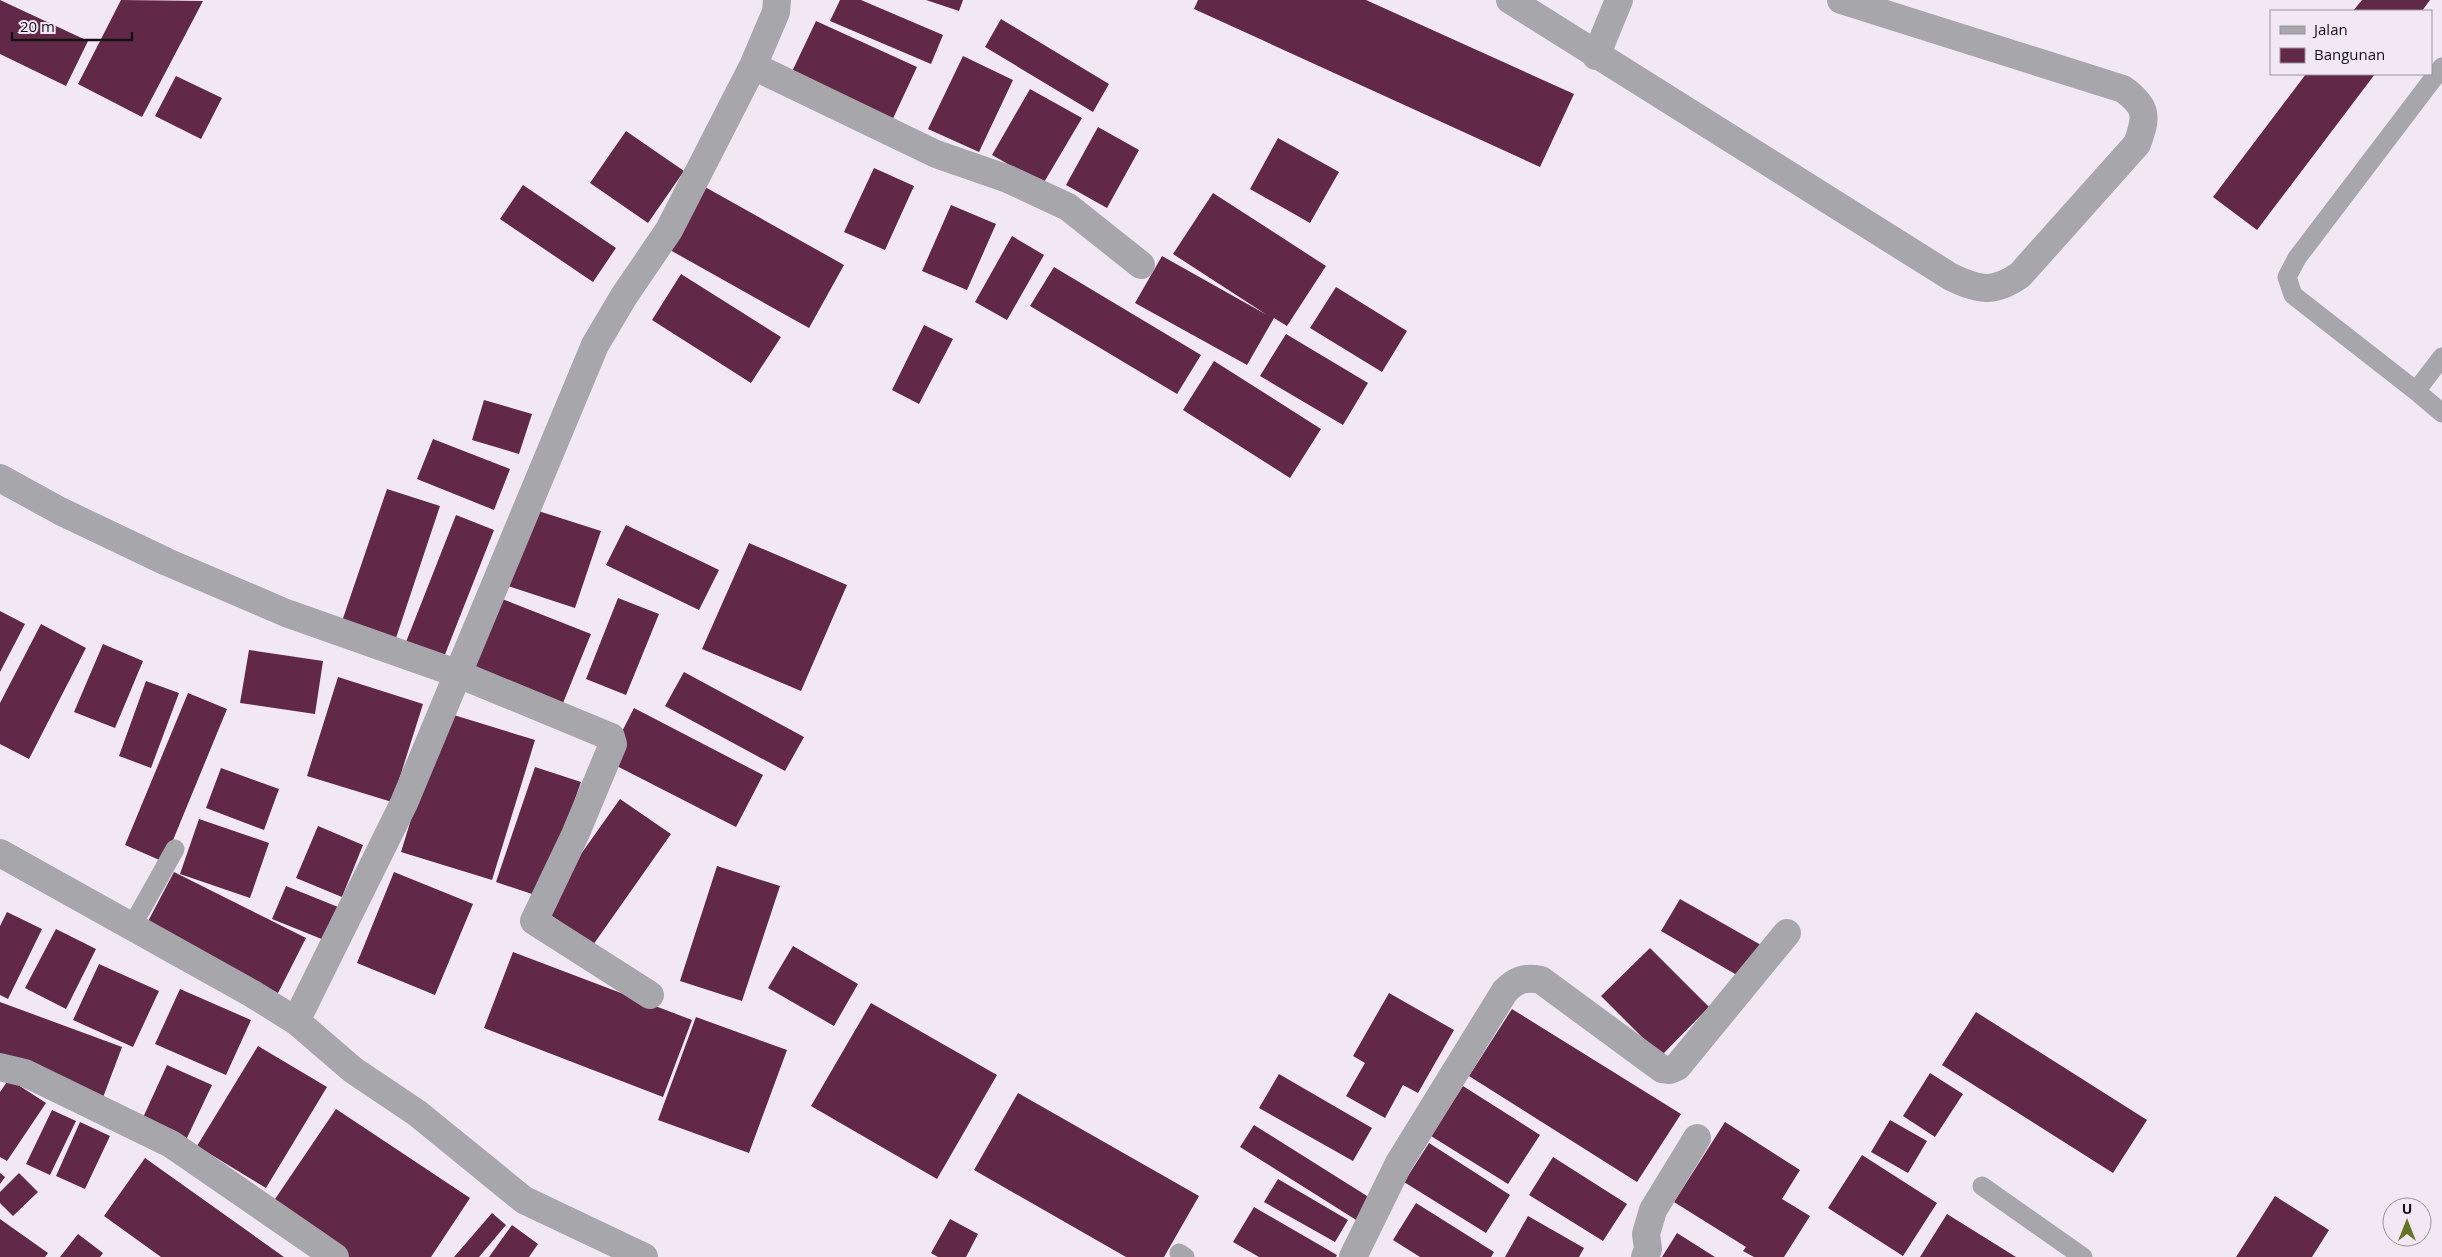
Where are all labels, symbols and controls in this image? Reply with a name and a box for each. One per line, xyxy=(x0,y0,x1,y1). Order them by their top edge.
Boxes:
scale bar xyxy=(12,10,132,42)
legend xyxy=(2270,10,2432,75)
text: 20 m xyxy=(20,16,55,36)
text: Jalan xyxy=(2312,19,2348,39)
text: Bangunan xyxy=(2314,44,2385,64)
north arrow xyxy=(2382,1197,2432,1247)
text: U xyxy=(2402,1199,2412,1218)

